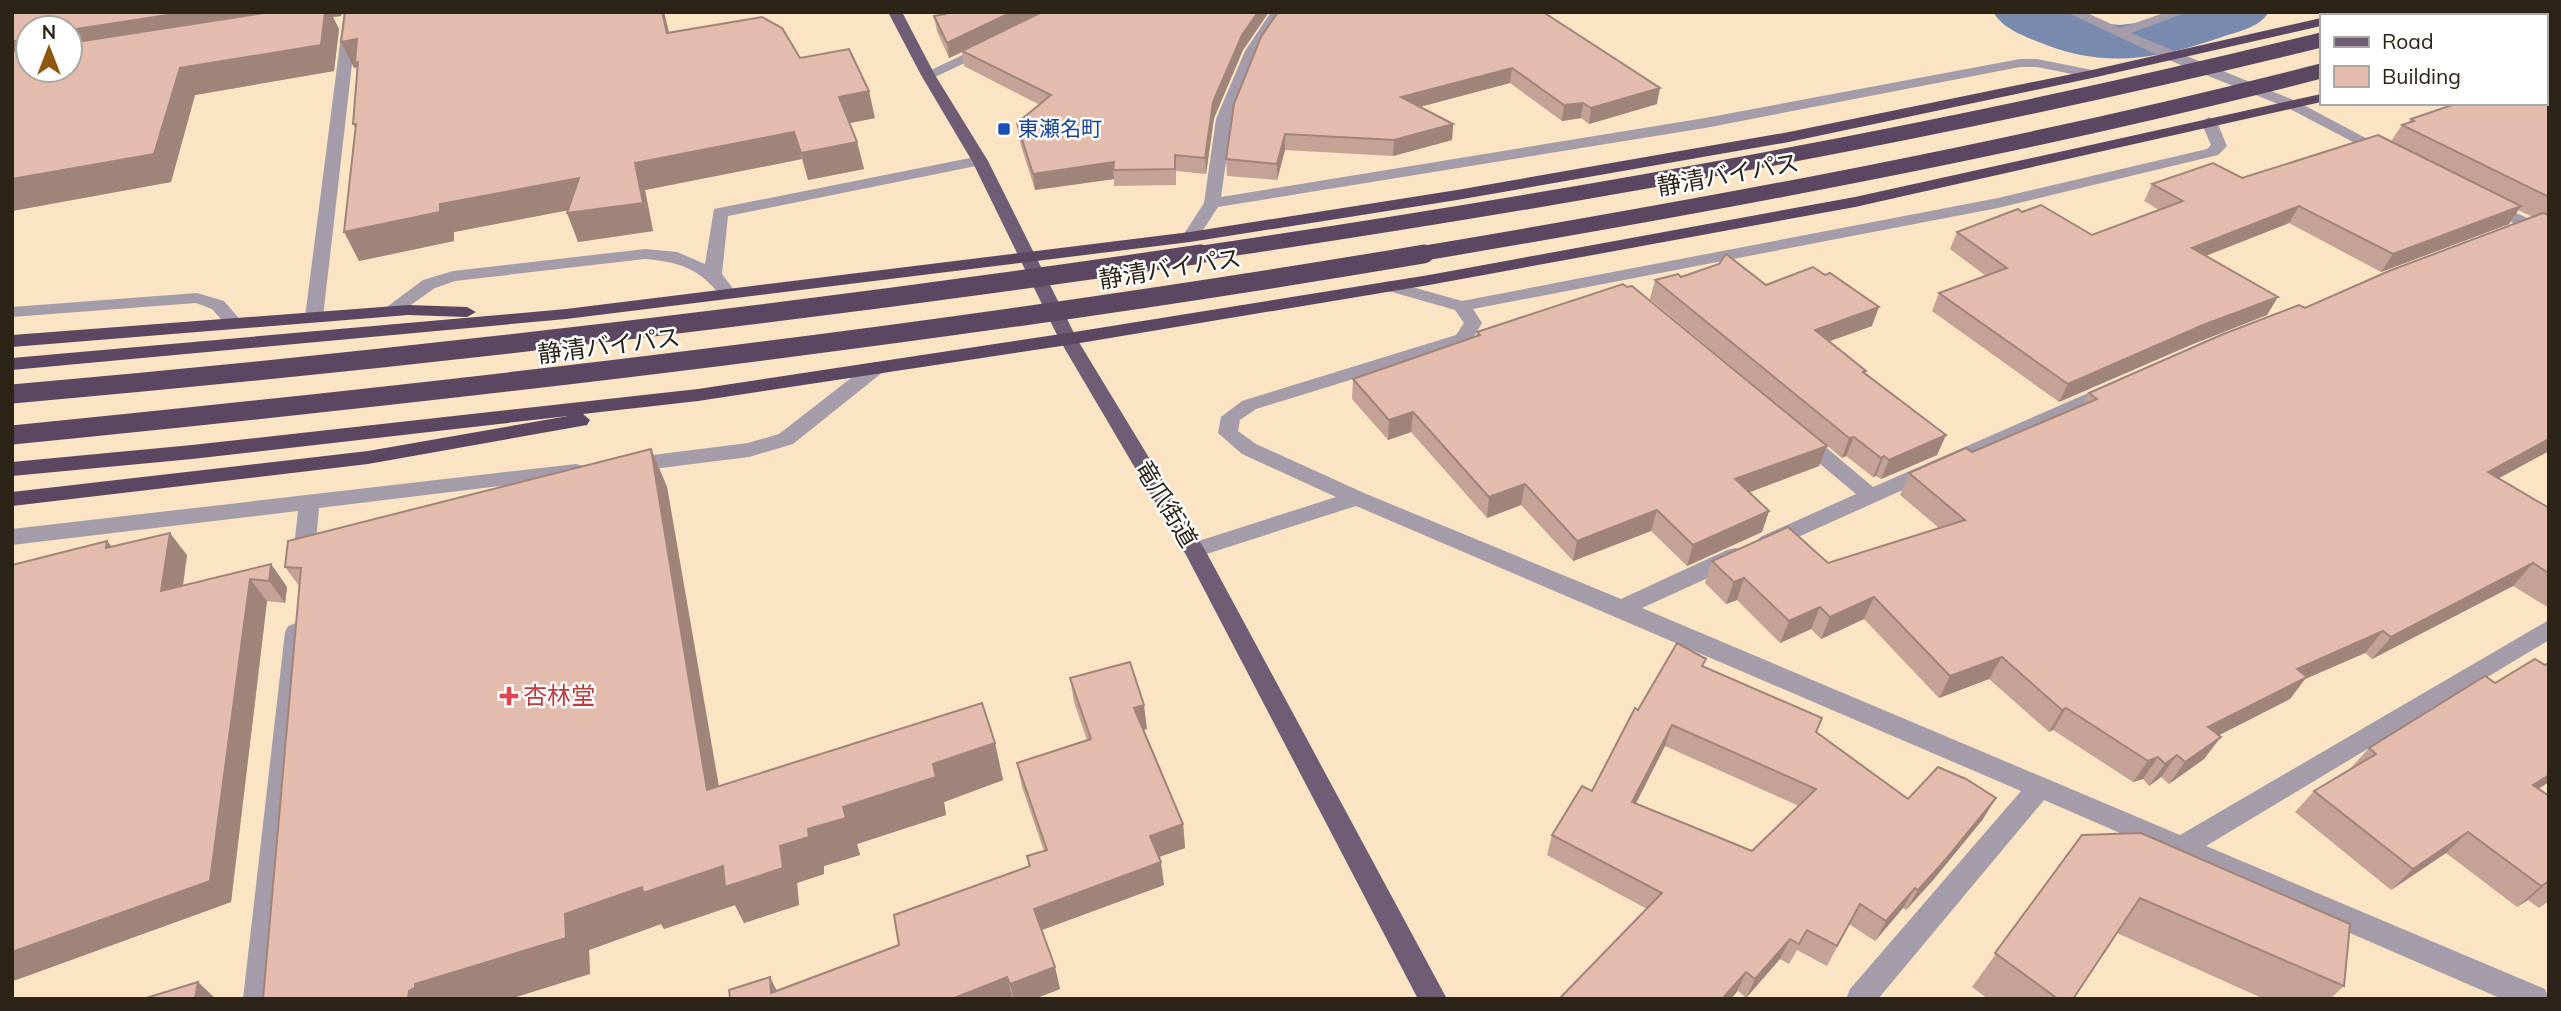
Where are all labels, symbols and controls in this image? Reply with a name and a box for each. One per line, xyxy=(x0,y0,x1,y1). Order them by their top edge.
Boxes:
north arrow xyxy=(14,14,84,84)
legend xyxy=(2320,14,2547,105)
text: N xyxy=(42,20,56,44)
text: Road xyxy=(2382,28,2433,54)
text: Building xyxy=(2382,63,2461,89)
place label: 東瀬名町 xyxy=(1018,115,1102,141)
marker: 東瀬名町 xyxy=(996,121,1012,137)
street label: 静清バイパス xyxy=(1655,147,1801,201)
street label: 静清バイパス xyxy=(1097,242,1243,294)
street label: 静清バイパス xyxy=(536,321,682,369)
street label: 竜爪街道 xyxy=(1129,455,1204,552)
place label: 杏林堂 xyxy=(523,680,595,710)
marker: 杏林堂 xyxy=(501,688,517,704)

